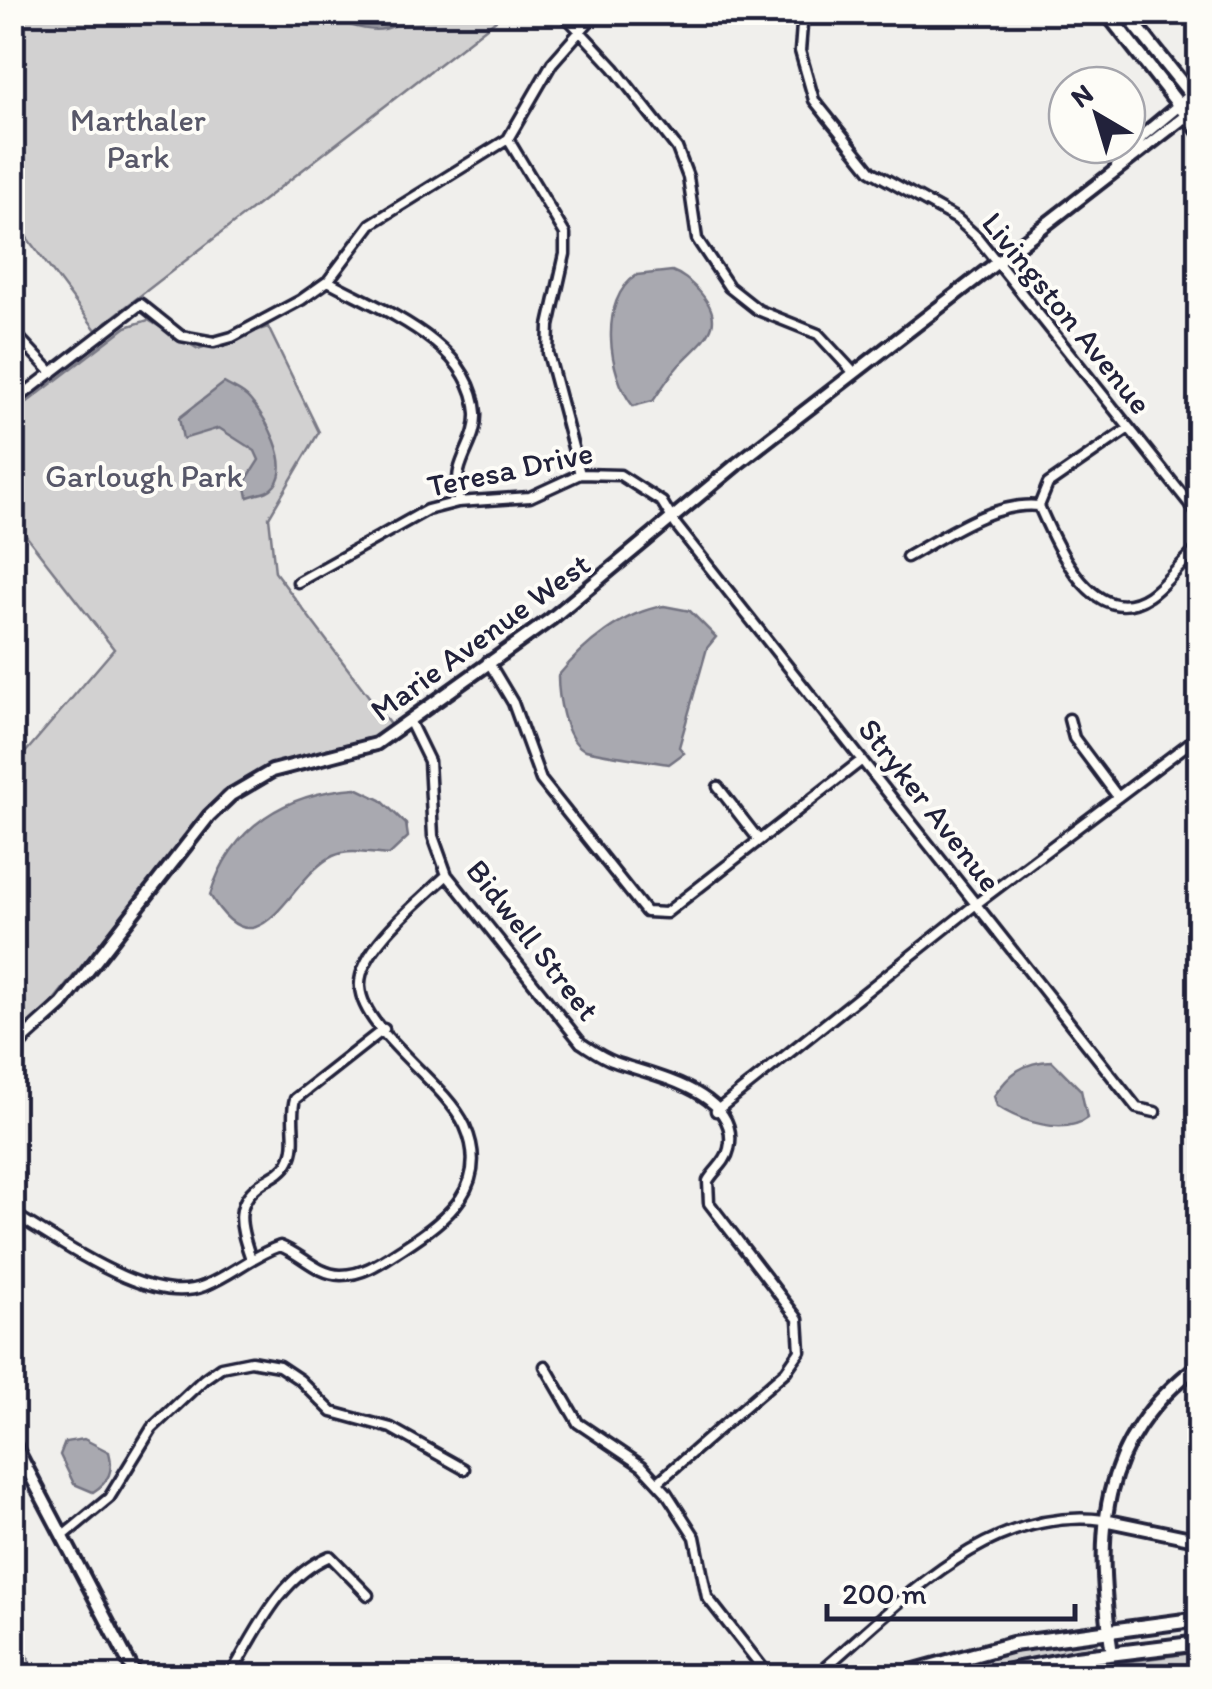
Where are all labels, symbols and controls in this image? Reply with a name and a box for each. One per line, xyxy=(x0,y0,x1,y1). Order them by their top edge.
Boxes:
north arrow xyxy=(1047,65,1147,165)
text: N xyxy=(1064,76,1100,115)
park label: Marthaler Park xyxy=(70,101,206,176)
street label: Livingston Avenue xyxy=(974,204,1160,422)
street label: Teresa Drive xyxy=(424,433,596,505)
park label: Garlough Park xyxy=(45,457,243,495)
street label: Marie Avenue West xyxy=(363,545,597,729)
street label: Stryker Avenue xyxy=(850,711,1010,899)
street label: Bidwell Street xyxy=(458,852,608,1028)
scale bar xyxy=(827,1559,1074,1621)
text: 200 m xyxy=(842,1575,927,1612)

